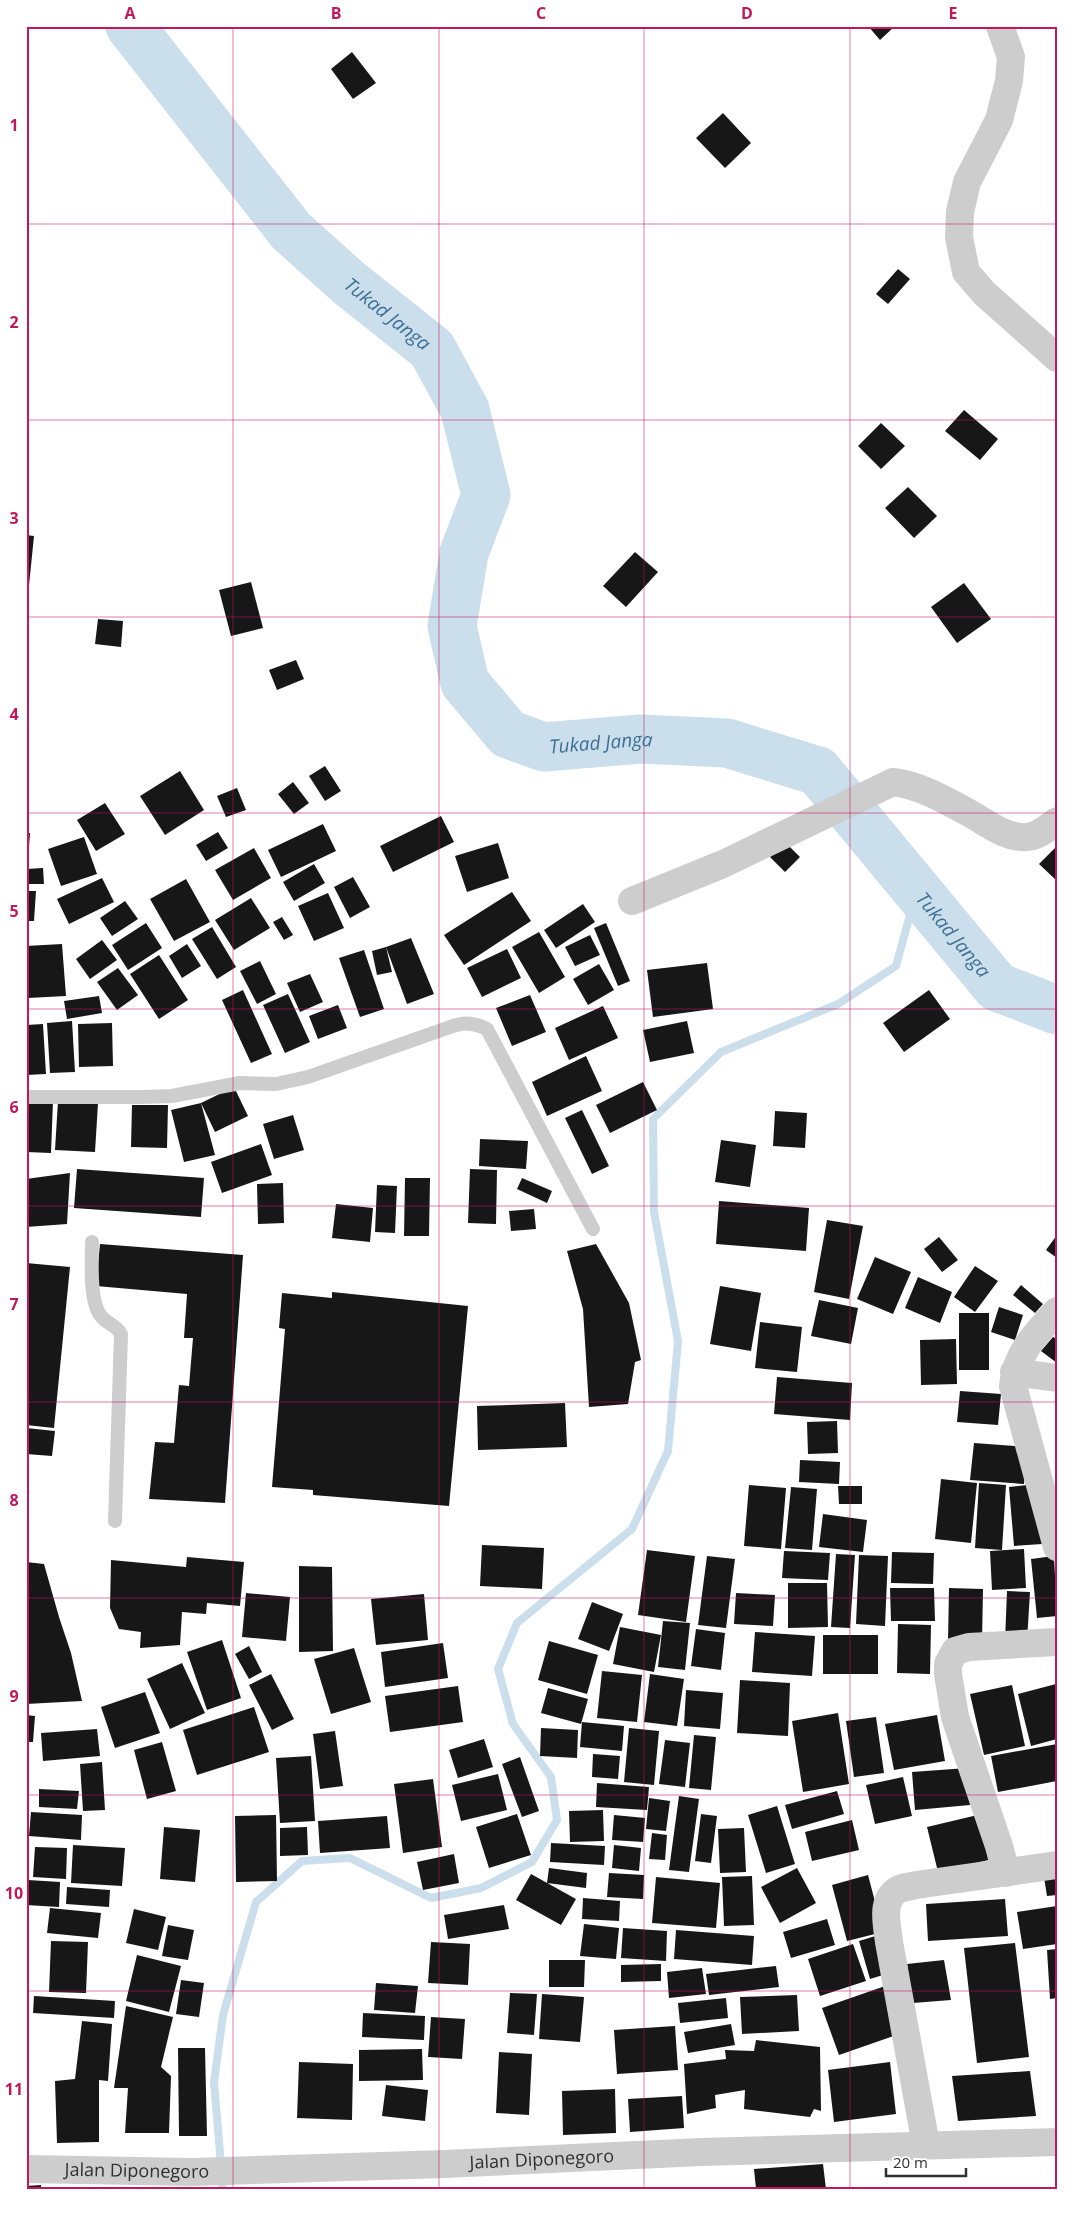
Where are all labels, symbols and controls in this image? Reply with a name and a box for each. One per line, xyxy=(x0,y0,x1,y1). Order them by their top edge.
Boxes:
text: A xyxy=(124,2,136,24)
text: B xyxy=(331,2,341,24)
text: C xyxy=(536,2,546,24)
text: D xyxy=(741,2,753,24)
text: E xyxy=(949,2,958,24)
text: 1 xyxy=(9,114,19,136)
water label: Tukad Janga xyxy=(339,271,437,356)
text: 2 xyxy=(9,311,19,333)
text: 3 xyxy=(9,507,19,529)
text: 4 xyxy=(9,703,19,725)
water label: Tukad Janga xyxy=(548,726,653,760)
water label: Tukad Janga xyxy=(910,886,997,983)
text: 5 xyxy=(9,900,19,922)
text: 6 xyxy=(9,1096,19,1118)
text: 7 xyxy=(9,1293,19,1315)
text: 8 xyxy=(9,1489,19,1511)
text: 9 xyxy=(9,1685,19,1707)
text: 10 xyxy=(5,1882,23,1904)
text: 11 xyxy=(5,2078,23,2100)
street label: Jalan Diponegoro xyxy=(467,2143,614,2174)
scale bar xyxy=(886,2145,966,2177)
text: 20 m xyxy=(893,2152,928,2172)
street label: Jalan Diponegoro xyxy=(63,2157,210,2183)

